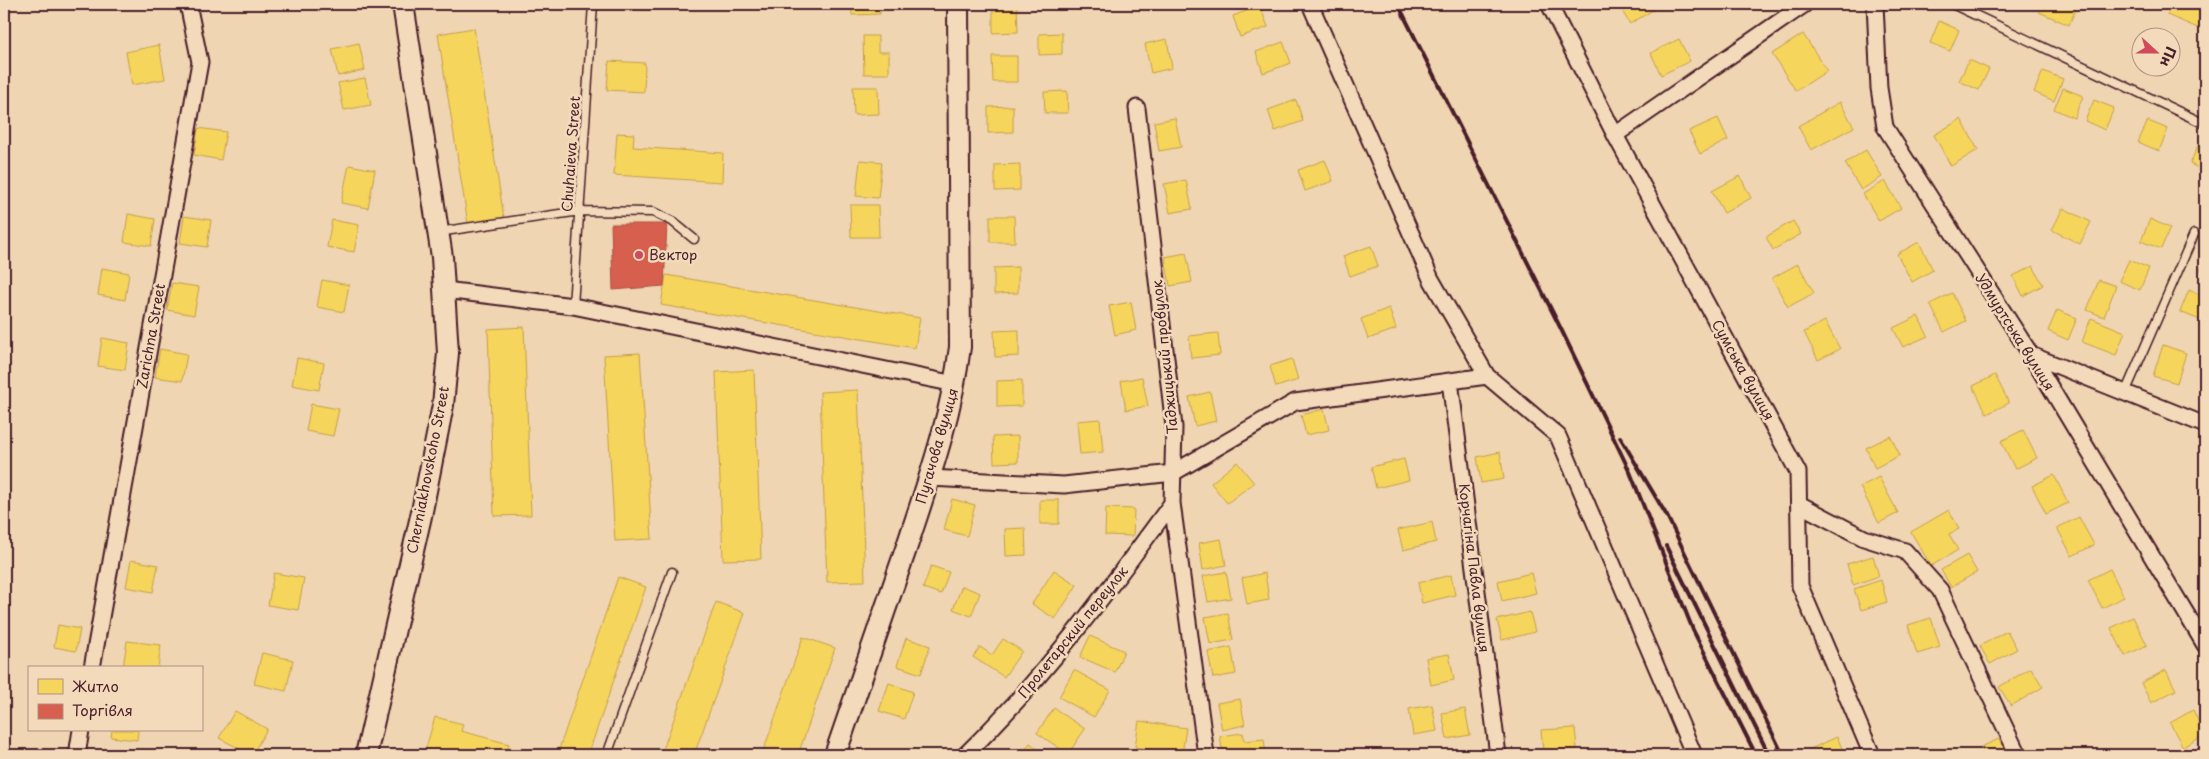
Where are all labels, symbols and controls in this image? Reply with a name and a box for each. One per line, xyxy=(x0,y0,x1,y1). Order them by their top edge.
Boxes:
north arrow xyxy=(2132,28,2182,78)
text: Пн xyxy=(2155,44,2182,70)
street label: Chuhaieva Street xyxy=(556,95,585,213)
place label: Вектор xyxy=(649,244,697,265)
marker: Вектор xyxy=(633,249,645,261)
street label: Удмуртська вулиця xyxy=(1971,269,2060,395)
street label: Таджицький провулок xyxy=(1146,278,1183,435)
street label: Zarichna Street xyxy=(131,281,170,390)
street label: Сумська вулиця xyxy=(1707,315,1780,424)
street label: Cherniakhovskoho Street xyxy=(401,384,454,555)
street label: Пугачова вулиця xyxy=(910,386,963,506)
street label: Корчагіна Павла вулиця xyxy=(1454,482,1495,654)
street label: Пролетарский переулок xyxy=(1013,561,1133,702)
legend xyxy=(28,666,202,732)
text: Житло xyxy=(72,674,119,697)
text: Торгівля xyxy=(72,698,133,721)

